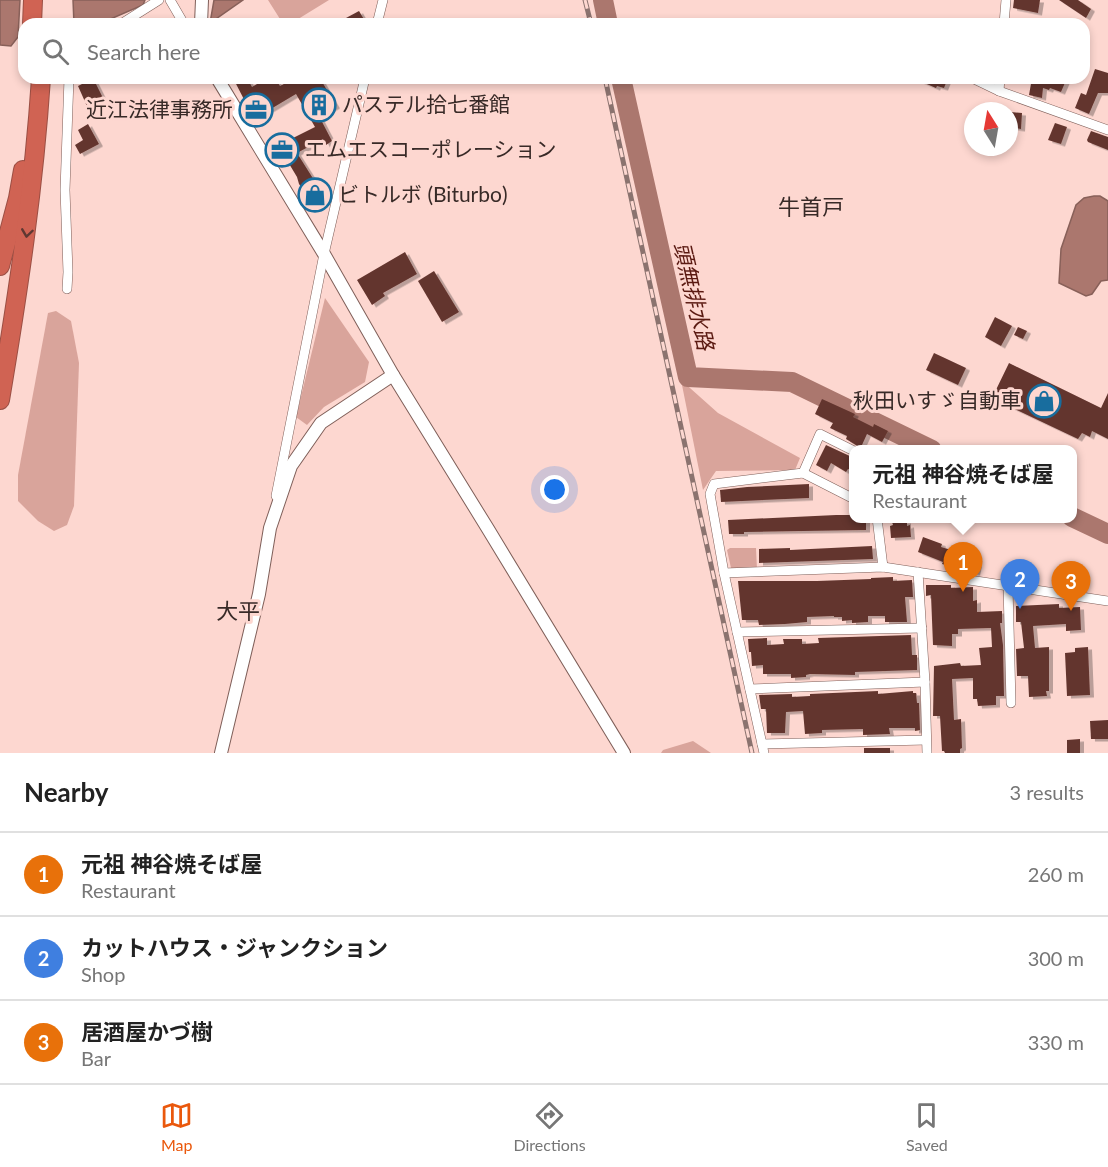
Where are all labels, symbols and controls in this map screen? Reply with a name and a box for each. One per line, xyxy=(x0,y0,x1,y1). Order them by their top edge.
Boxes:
search box xyxy=(18,18,1090,84)
icon: search xyxy=(39,35,72,68)
text: Search here xyxy=(87,38,200,65)
building icon: パステル拾七番館 xyxy=(301,87,337,123)
place label: パステル拾七番館 xyxy=(342,91,510,116)
office icon: 近江法律事務所 xyxy=(238,92,274,128)
place label: 近江法律事務所 xyxy=(86,96,233,121)
north arrow xyxy=(964,102,1018,156)
office icon: エムエスコーポレーション xyxy=(264,132,300,168)
place label: エムエスコーポレーション xyxy=(305,136,557,161)
shop icon: ビトルボ (Biturbo) xyxy=(297,177,333,213)
place label: ビトルボ (Biturbo) xyxy=(338,181,508,206)
district label: 牛首戸 xyxy=(778,193,844,220)
one-way arrow xyxy=(21,229,33,238)
water label: 頭無排水路 xyxy=(669,239,720,354)
shop icon: 秋田いすゞ自動車 xyxy=(1026,383,1062,419)
place label: 秋田いすゞ自動車 xyxy=(853,387,1021,412)
popup xyxy=(849,445,1077,523)
text: 元祖 神谷焼そば屋 xyxy=(872,460,1054,487)
your location xyxy=(540,475,569,504)
text: Restaurant xyxy=(872,488,967,512)
pin: 1 xyxy=(944,542,982,592)
pin: 2 xyxy=(1000,560,1040,609)
pin: 3 xyxy=(1052,562,1090,611)
district label: 大平 xyxy=(216,597,260,624)
text: Nearby xyxy=(24,776,109,808)
text: 3 results xyxy=(1009,780,1084,804)
text: 元祖 神谷焼そば屋 xyxy=(81,850,262,877)
text: 1 xyxy=(38,862,49,886)
text: 260 m xyxy=(1028,862,1084,886)
text: Restaurant xyxy=(81,878,176,902)
text: カットハウス・ジャンクション xyxy=(81,934,388,961)
text: 2 xyxy=(38,946,49,970)
text: 300 m xyxy=(1028,946,1084,970)
text: Shop xyxy=(81,962,125,986)
text: 居酒屋かづ樹 xyxy=(81,1018,213,1045)
text: 3 xyxy=(38,1030,49,1054)
text: 330 m xyxy=(1028,1030,1084,1054)
text: Bar xyxy=(81,1046,111,1070)
tab: Map xyxy=(160,1099,193,1154)
tab: Directions xyxy=(513,1099,586,1154)
tab: Saved xyxy=(906,1099,948,1154)

